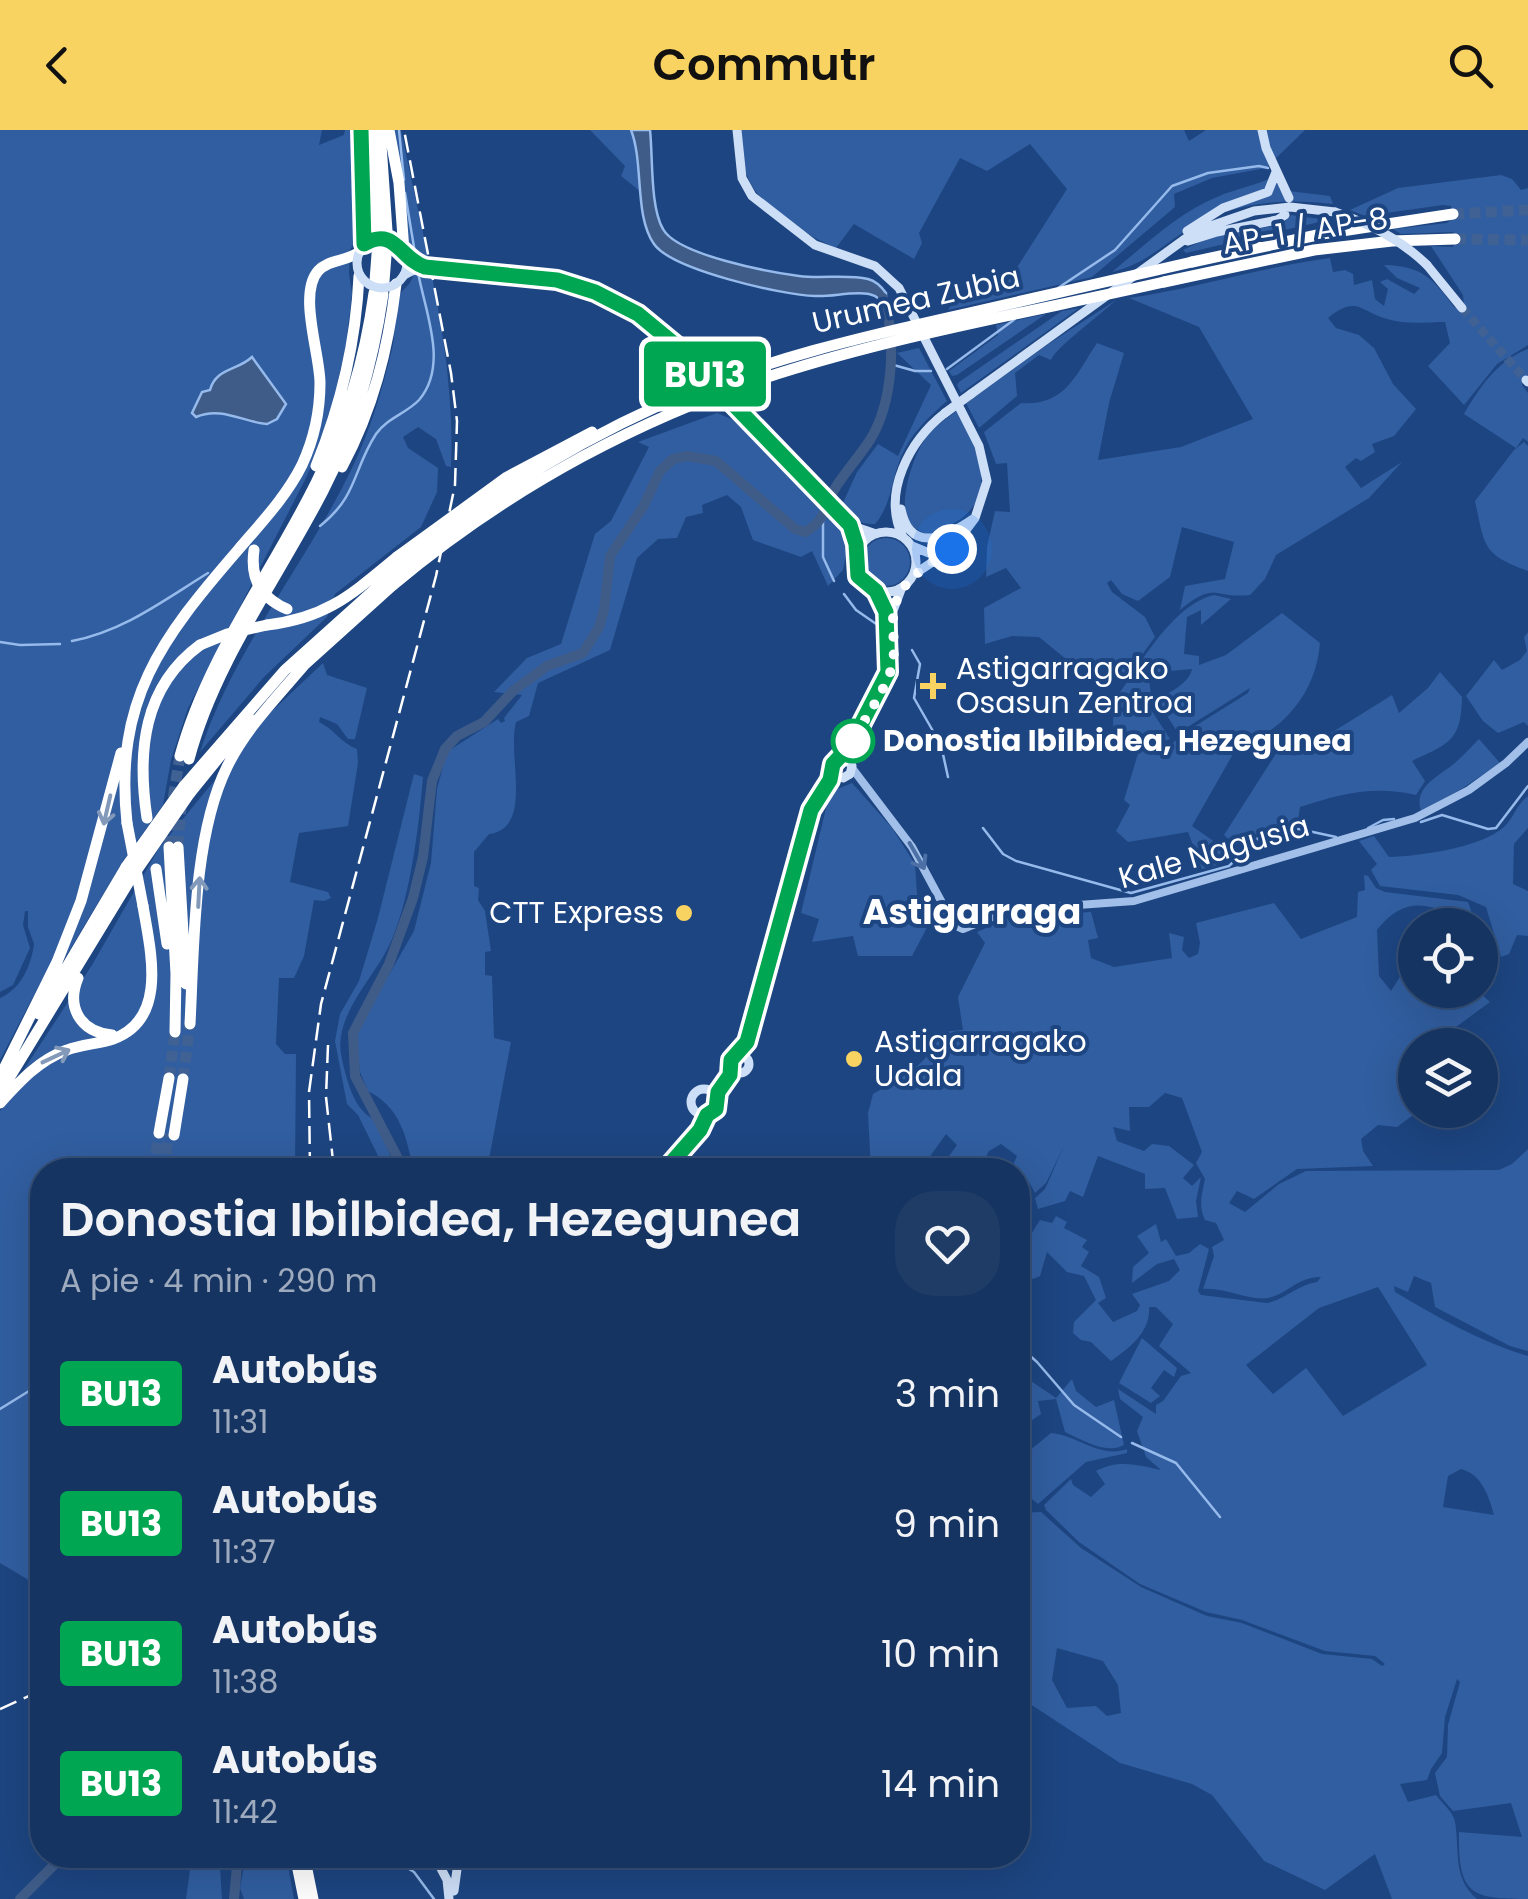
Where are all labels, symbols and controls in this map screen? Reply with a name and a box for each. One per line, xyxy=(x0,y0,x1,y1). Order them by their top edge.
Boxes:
text: Commutr xyxy=(653,33,875,96)
icon: back xyxy=(30,38,85,93)
icon: search xyxy=(1443,38,1498,93)
street label: AP-1 / AP-8 xyxy=(1219,196,1391,265)
street label: Urumea Zubia xyxy=(808,255,1024,344)
line badge: BU13 xyxy=(635,342,775,406)
text: BU13 xyxy=(664,350,746,399)
your location xyxy=(927,524,977,574)
place label: Astigarragako Osasun Zentroa xyxy=(956,647,1193,724)
marker: Astigarragako Osasun Zentroa xyxy=(920,673,946,699)
place label: Donostia Ibilbidea, Hezegunea xyxy=(883,719,1352,762)
marker: Donostia Ibilbidea, Hezegunea xyxy=(832,720,874,762)
one-way arrow xyxy=(97,793,115,825)
street label: Kale Nagusia xyxy=(1114,804,1314,899)
one-way arrow xyxy=(907,841,927,870)
one-way arrow xyxy=(190,876,209,908)
district label: Astigarraga xyxy=(863,887,1081,936)
place label: CTT Express xyxy=(489,891,664,934)
marker: CTT Express xyxy=(673,902,695,924)
map controls xyxy=(1398,908,1498,1128)
button: locate xyxy=(1398,908,1498,1008)
place label: Astigarragako Udala xyxy=(874,1020,1087,1097)
button: layers xyxy=(1398,1028,1498,1128)
one-way arrow xyxy=(40,1045,70,1064)
marker: Astigarragako Udala xyxy=(843,1048,865,1070)
text: Donostia Ibilbidea, Hezegunea xyxy=(60,1186,801,1253)
button: heart xyxy=(895,1191,1000,1296)
text: A pie · 4 min · 290 m xyxy=(60,1258,377,1303)
text: Autobús xyxy=(212,1343,378,1396)
text: 3 min xyxy=(895,1367,1000,1420)
text: BU13 xyxy=(80,1369,162,1418)
text: 11:31 xyxy=(212,1399,268,1444)
text: Autobús xyxy=(212,1473,378,1526)
text: 9 min xyxy=(893,1497,1000,1550)
text: BU13 xyxy=(80,1499,162,1548)
text: 11:37 xyxy=(212,1529,276,1574)
text: Autobús xyxy=(212,1603,378,1656)
text: 10 min xyxy=(881,1627,1000,1680)
text: BU13 xyxy=(80,1629,162,1678)
text: 11:38 xyxy=(212,1659,278,1704)
text: Autobús xyxy=(212,1733,378,1786)
text: 14 min xyxy=(881,1757,1000,1810)
text: BU13 xyxy=(80,1759,162,1808)
text: 11:42 xyxy=(212,1789,278,1834)

